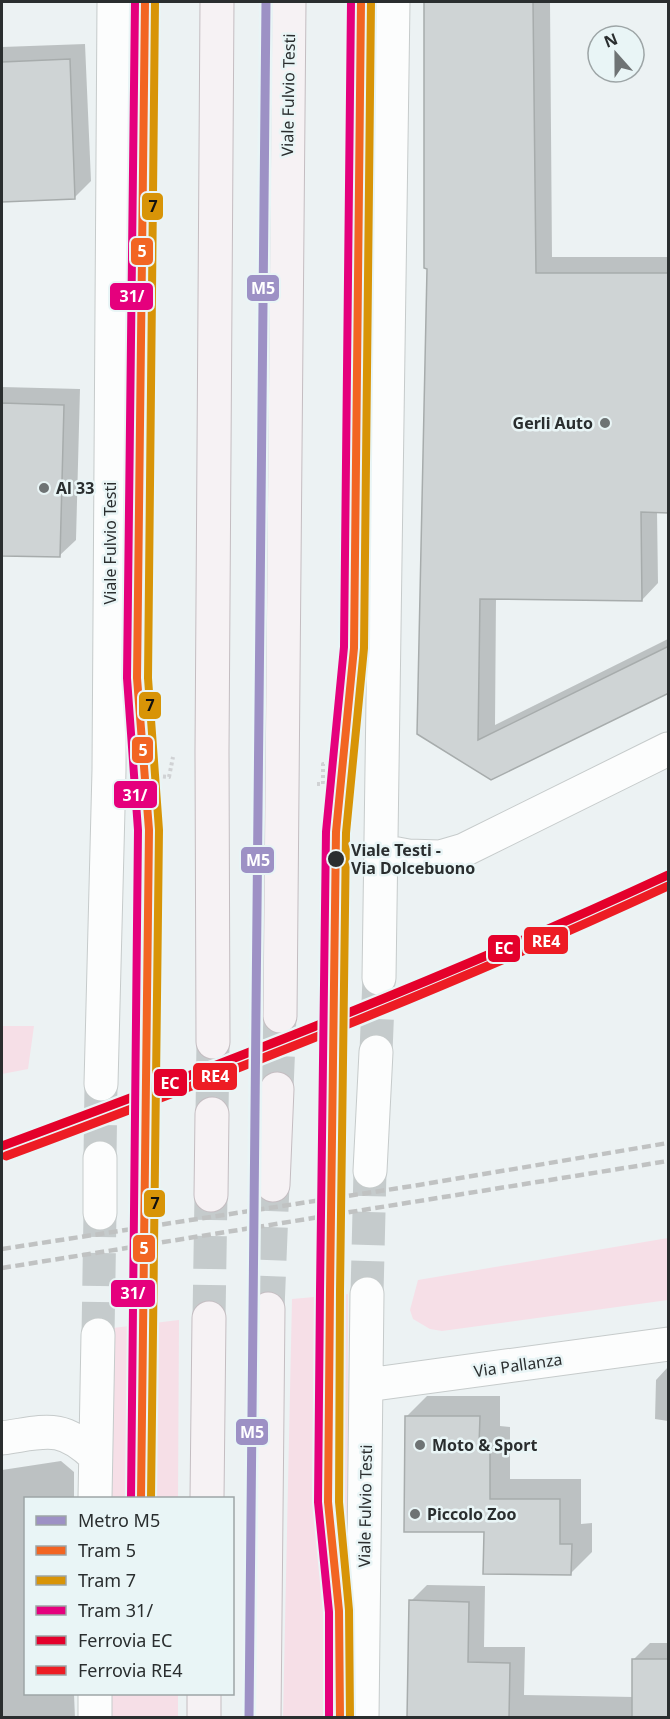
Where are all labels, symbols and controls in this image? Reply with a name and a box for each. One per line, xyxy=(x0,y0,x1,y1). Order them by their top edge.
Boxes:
north arrow xyxy=(586,24,646,84)
text: N xyxy=(601,27,621,53)
street label: Viale Fulvio Testi xyxy=(276,33,300,157)
line badge: 7 xyxy=(141,192,164,221)
text: 7 xyxy=(148,195,158,217)
line badge: 5 xyxy=(130,237,154,266)
text: 5 xyxy=(137,240,147,262)
line badge: M5 xyxy=(246,274,280,302)
text: M5 xyxy=(251,277,275,299)
line badge: 31/ xyxy=(109,282,154,311)
text: 31/ xyxy=(120,285,145,307)
place label: Gerli Auto xyxy=(513,412,593,434)
marker: Gerli Auto xyxy=(598,416,612,430)
place label: Al 33 xyxy=(56,477,94,499)
marker: Al 33 xyxy=(37,481,51,495)
street label: Viale Fulvio Testi xyxy=(99,482,121,604)
line badge: 7 xyxy=(138,691,162,720)
text: 7 xyxy=(145,694,155,716)
line badge: 5 xyxy=(131,736,154,764)
text: 5 xyxy=(138,739,148,761)
line badge: 31/ xyxy=(113,780,158,809)
text: 31/ xyxy=(123,784,148,806)
place label: Viale Testi - Via Dolcebuono xyxy=(351,839,475,879)
line badge: M5 xyxy=(240,846,275,874)
text: M5 xyxy=(246,849,270,871)
marker: Viale Testi - Via Dolcebuono xyxy=(326,849,346,869)
line badge: RE4 xyxy=(523,926,569,955)
text: RE4 xyxy=(532,930,560,952)
line badge: EC xyxy=(487,934,521,963)
text: EC xyxy=(494,937,514,959)
line badge: RE4 xyxy=(192,1062,238,1091)
text: RE4 xyxy=(201,1065,229,1087)
line badge: EC xyxy=(153,1068,188,1097)
text: EC xyxy=(160,1072,180,1094)
line badge: 7 xyxy=(143,1189,166,1218)
text: 7 xyxy=(150,1192,160,1214)
line badge: 5 xyxy=(132,1234,156,1263)
text: 5 xyxy=(139,1237,149,1259)
line badge: 31/ xyxy=(110,1279,156,1308)
text: 31/ xyxy=(121,1282,146,1304)
street label: Via Pallanza xyxy=(472,1348,564,1382)
line badge: M5 xyxy=(235,1418,269,1446)
text: M5 xyxy=(240,1421,264,1443)
place label: Moto & Sport xyxy=(432,1434,537,1456)
marker: Moto & Sport xyxy=(413,1438,427,1452)
street label: Viale Fulvio Testi xyxy=(353,1444,377,1568)
legend xyxy=(24,1497,234,1695)
place label: Piccolo Zoo xyxy=(427,1503,516,1525)
marker: Piccolo Zoo xyxy=(408,1507,422,1521)
text: Metro M5 xyxy=(78,1508,160,1532)
text: Tram 5 xyxy=(78,1538,136,1562)
text: Tram 7 xyxy=(78,1568,136,1592)
text: Tram 31/ xyxy=(78,1598,153,1622)
text: Ferrovia EC xyxy=(78,1628,172,1652)
text: Ferrovia RE4 xyxy=(78,1658,183,1682)

